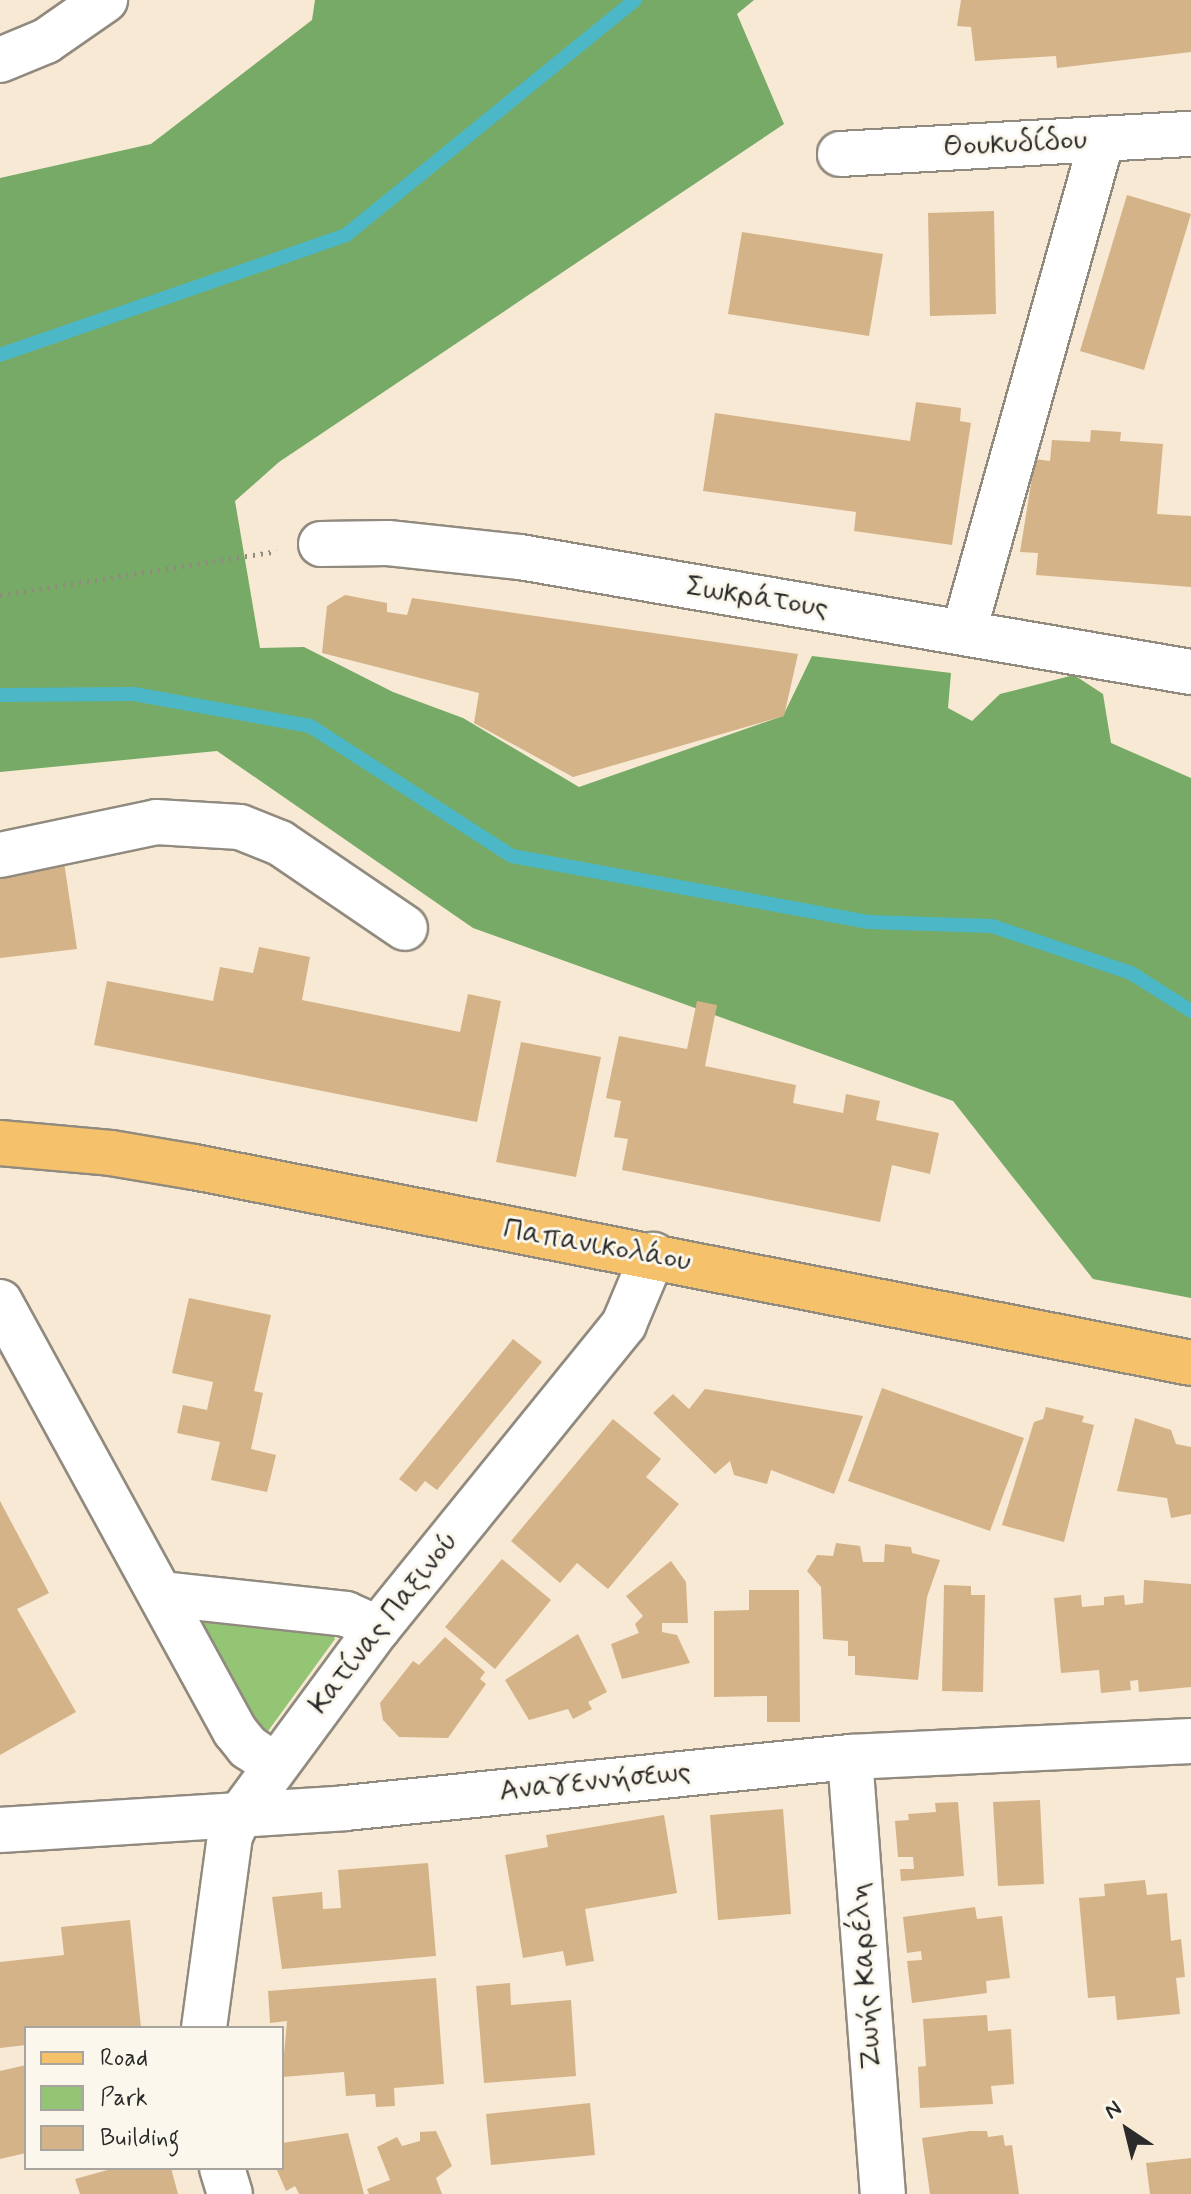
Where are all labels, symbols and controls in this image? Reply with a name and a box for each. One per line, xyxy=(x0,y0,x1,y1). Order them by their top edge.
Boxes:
street label: Θουκυδίδου xyxy=(942,122,1088,166)
street label: Σωκράτους xyxy=(683,569,831,627)
street label: Παπανικολάου xyxy=(500,1212,694,1280)
street label: Κατίνας Παξινού xyxy=(301,1524,467,1722)
street label: Αναγεννήσεως xyxy=(498,1754,692,1810)
street label: Ζωής Καρέλη xyxy=(842,1881,890,2071)
legend xyxy=(24,2026,284,2170)
text: Road xyxy=(100,2043,148,2074)
text: Park xyxy=(100,2083,148,2114)
north arrow xyxy=(1087,2090,1167,2170)
text: N xyxy=(1099,2095,1127,2126)
text: Building xyxy=(100,2123,180,2154)

